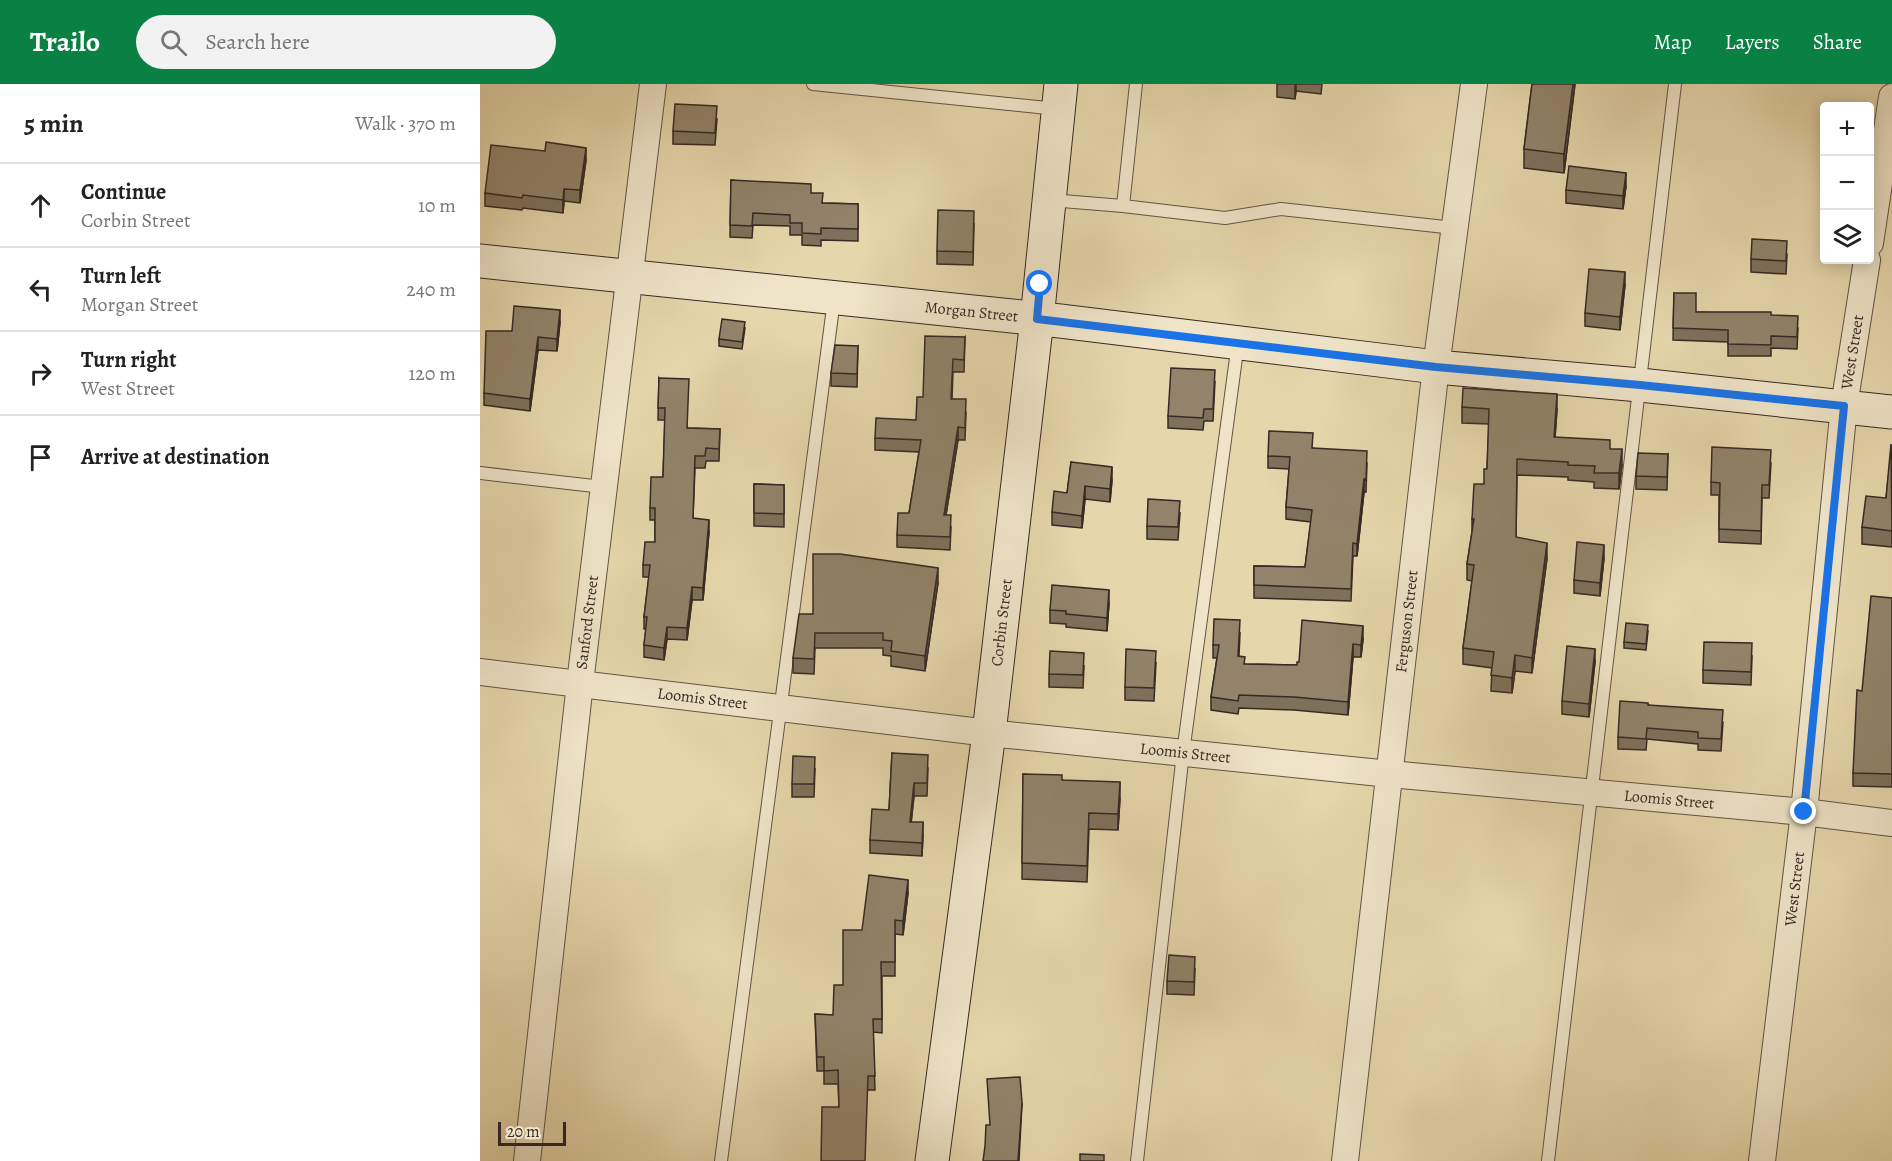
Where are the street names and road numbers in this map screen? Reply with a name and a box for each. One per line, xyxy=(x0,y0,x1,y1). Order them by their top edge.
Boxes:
street label: Morgan Street xyxy=(924,296,1019,328)
street label: West Street xyxy=(1836,313,1869,392)
street label: Ferguson Street xyxy=(1390,569,1424,674)
street label: Sanford Street xyxy=(571,574,604,671)
street label: Corbin Street xyxy=(986,578,1018,667)
street label: Loomis Street xyxy=(656,682,749,715)
street label: Loomis Street xyxy=(1139,738,1232,769)
street label: Loomis Street xyxy=(1623,785,1715,815)
street label: West Street xyxy=(1779,850,1810,929)

